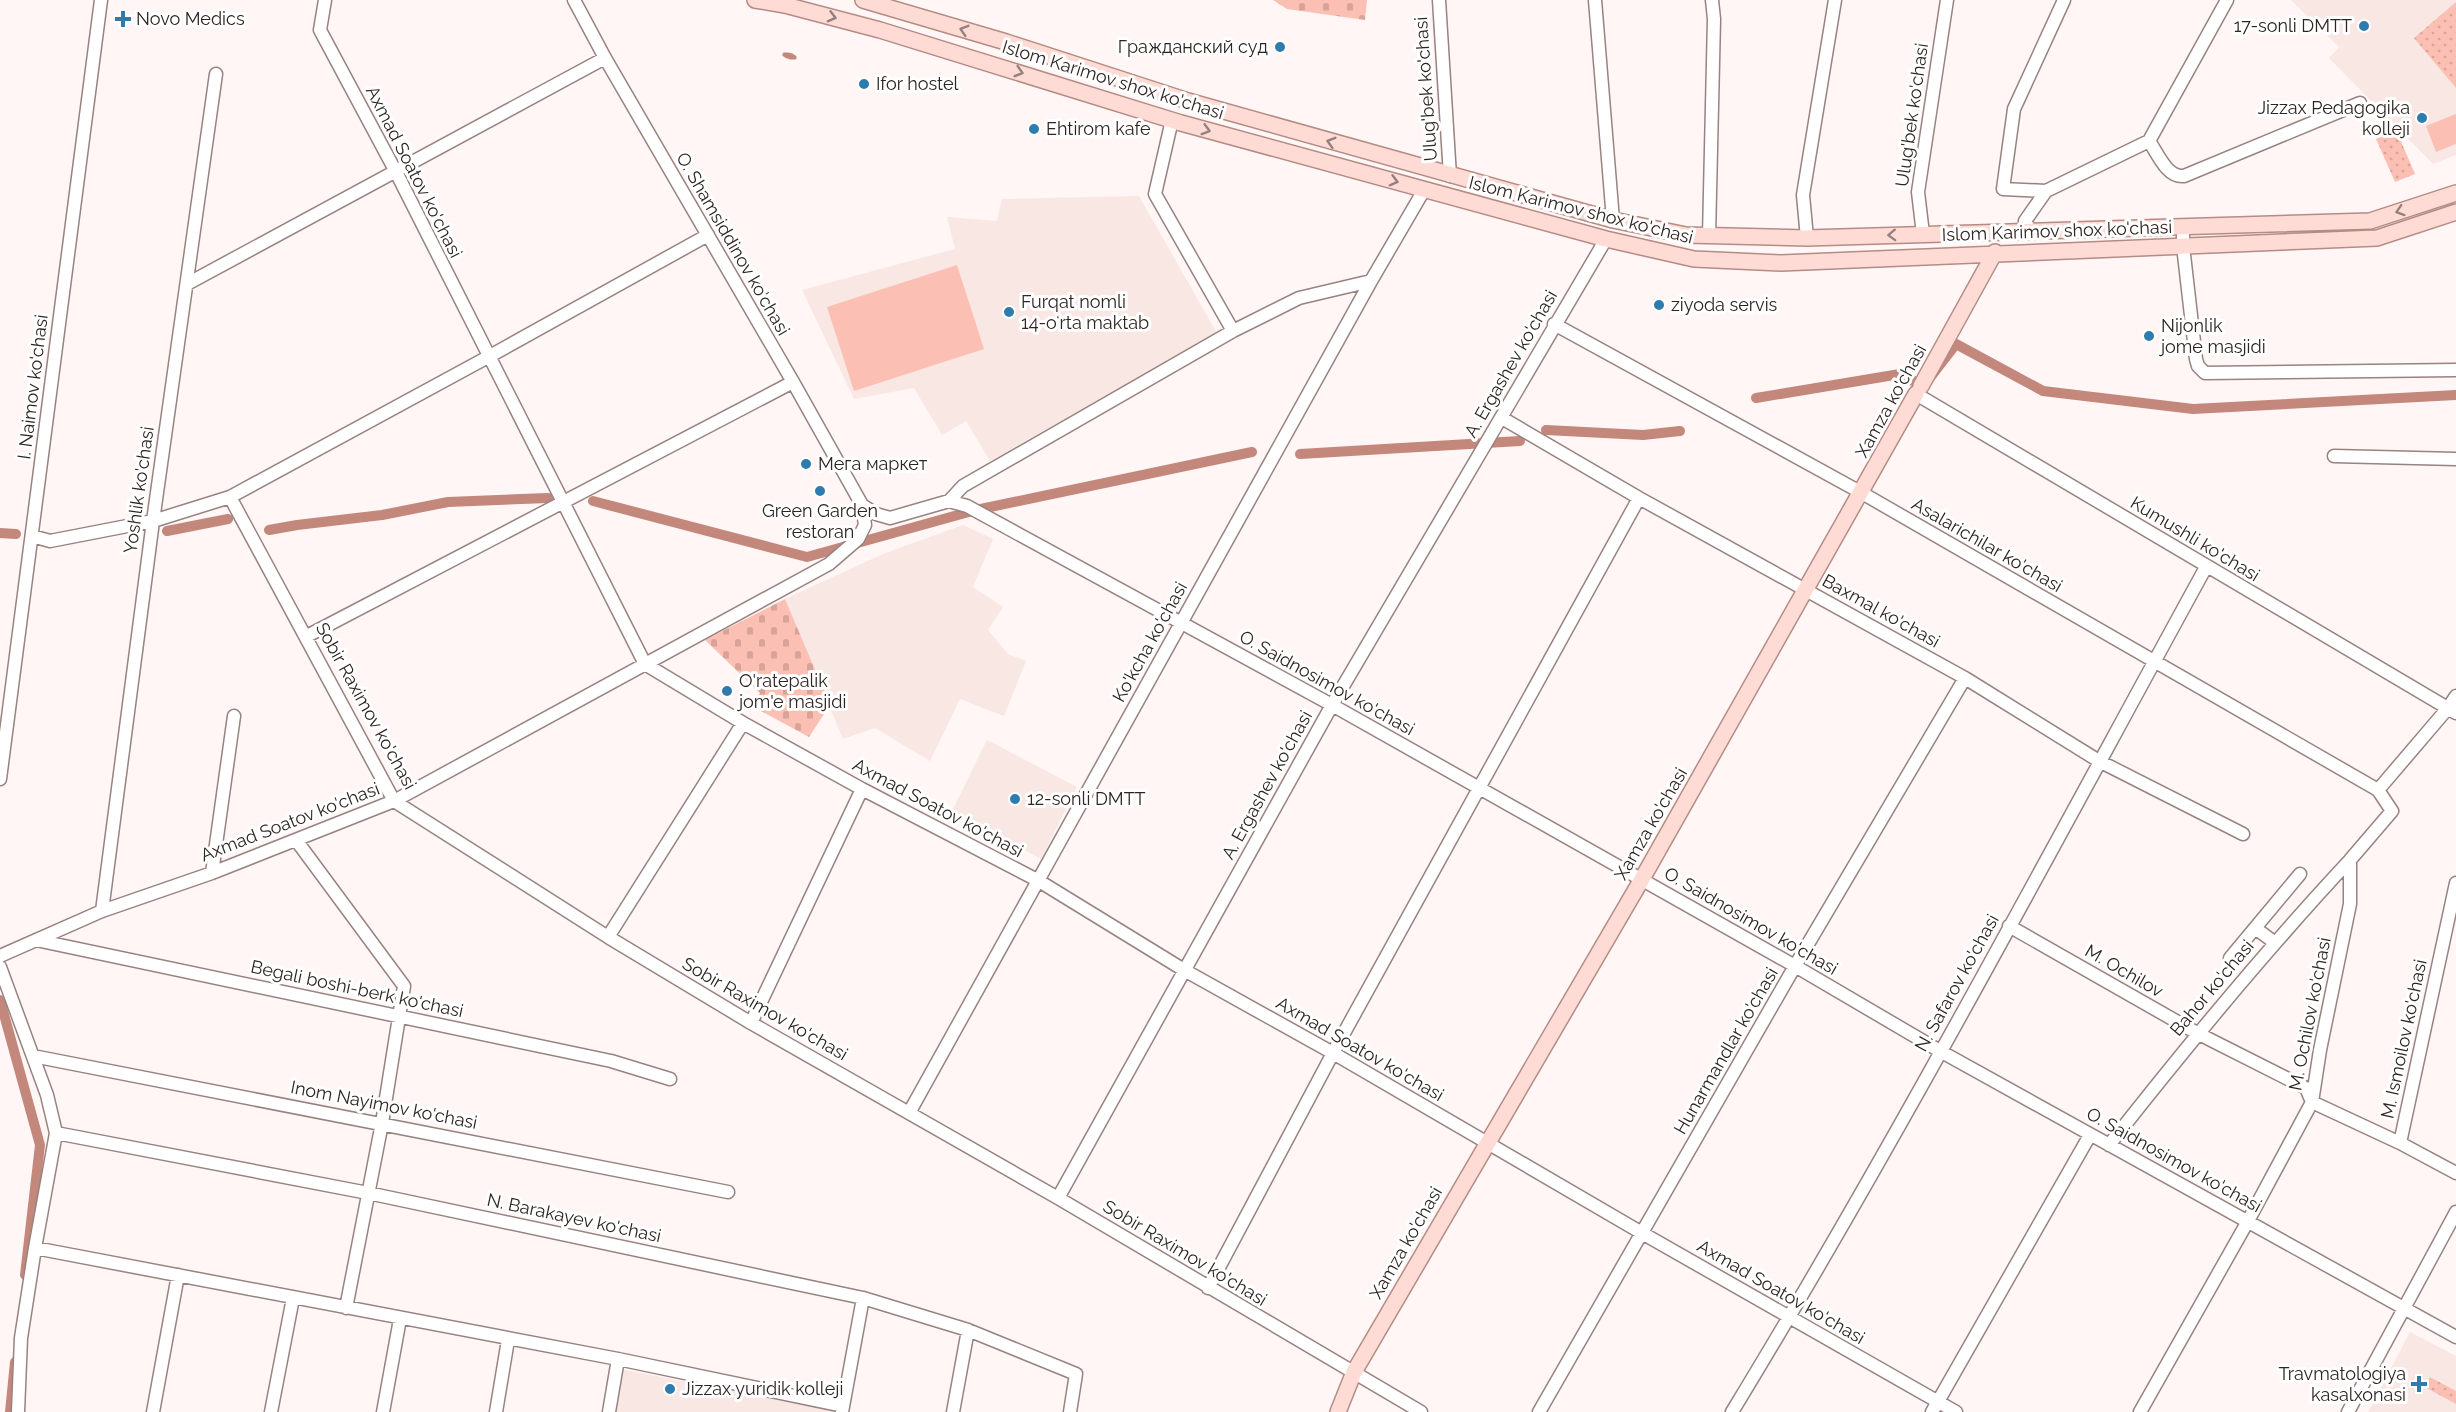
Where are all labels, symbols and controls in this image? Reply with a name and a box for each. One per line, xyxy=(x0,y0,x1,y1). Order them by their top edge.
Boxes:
place label: Novo Medics xyxy=(136,8,245,29)
marker: Novo Medics xyxy=(114,10,132,28)
one-way arrow xyxy=(827,10,837,23)
place label: 17-sonli DMTT xyxy=(2234,15,2352,36)
street label: Ulug'bek ko'chasi xyxy=(1410,16,1441,162)
marker: 17-sonli DMTT xyxy=(2357,19,2371,33)
one-way arrow xyxy=(959,25,970,37)
street label: Islom Karimov shox ko'chasi xyxy=(1000,36,1226,123)
place label: Гражданский суд xyxy=(1118,36,1268,57)
marker: Гражданский суд xyxy=(1273,40,1287,54)
street label: Ulug'bek ko'chasi xyxy=(1891,42,1932,188)
one-way arrow xyxy=(1014,65,1024,77)
place label: Ifor hostel xyxy=(876,73,959,94)
marker: Ifor hostel xyxy=(857,77,871,91)
street label: Axmad Soatov ko'chasi xyxy=(362,82,467,261)
place label: Jizzax Pedagogika kolleji xyxy=(2257,97,2410,139)
marker: Jizzax Pedagogika kolleji xyxy=(2415,111,2429,125)
place label: Ehtirom kafe xyxy=(1046,118,1151,139)
marker: Ehtirom kafe xyxy=(1027,122,1041,136)
one-way arrow xyxy=(1201,122,1211,135)
one-way arrow xyxy=(1327,137,1337,149)
street label: O. Shamsiddinov ko'chasi xyxy=(672,149,794,339)
street label: Islom Karimov shox ko'chasi xyxy=(1467,171,1695,248)
one-way arrow xyxy=(1388,174,1398,187)
one-way arrow xyxy=(2396,204,2406,216)
street label: Islom Karimov shox ko'chasi xyxy=(1941,216,2172,245)
one-way arrow xyxy=(1888,229,1897,241)
street label: A. Ergashev ko'chasi xyxy=(1460,286,1561,441)
place label: Furqat nomli 14-oʻrta maktab xyxy=(1021,291,1149,333)
place label: ziyoda servis xyxy=(1671,294,1778,315)
marker: ziyoda servis xyxy=(1652,298,1666,312)
marker: Furqat nomli 14-oʻrta maktab xyxy=(1002,305,1016,319)
street label: I. Naimov ko'chasi xyxy=(13,313,52,461)
place label: Nijonlik jome masjidi xyxy=(2158,315,2266,357)
marker: Nijonlik jome masjidi xyxy=(2142,329,2156,343)
street label: Xamza ko'chasi xyxy=(1851,341,1930,461)
street label: Yoshlik ko'chasi xyxy=(119,425,158,555)
place label: Мега маркет xyxy=(818,453,928,474)
marker: Мега маркет xyxy=(799,457,813,471)
marker: Green Garden restoran xyxy=(813,484,827,498)
street label: Kumushli ko'chasi xyxy=(2127,492,2264,585)
street label: Asalarichilar ko'chasi xyxy=(1908,493,2066,596)
place label: Green Garden restoran xyxy=(762,500,878,542)
street label: Baxmal ko'chasi xyxy=(1819,570,1944,652)
street label: Ko'kcha ko'chasi xyxy=(1108,578,1191,705)
street label: Sobir Raximov ko'chasi xyxy=(312,619,421,793)
street label: O. Saidnosimov ko'chasi xyxy=(1236,626,1418,739)
place label: O'ratepalik jom'e masjidi xyxy=(736,670,846,712)
marker: O'ratepalik jom'e masjidi xyxy=(720,684,734,698)
street label: A. Ergashev ko'chasi xyxy=(1217,707,1316,863)
street label: Axmad Soatov ko'chasi xyxy=(849,754,1027,861)
street label: Xamza ko'chasi xyxy=(1610,764,1691,884)
street label: Axmad Soatov ko'chasi xyxy=(197,778,382,865)
place label: 12-sonli DMTT xyxy=(1027,788,1146,809)
marker: 12-sonli DMTT xyxy=(1008,792,1022,806)
street label: O. Saidnosimov ko'chasi xyxy=(1661,862,1842,979)
street label: N. Safarov ko'chasi xyxy=(1910,910,2003,1055)
street label: Bahor ko'chasi xyxy=(2165,935,2258,1040)
street label: M. Ochilov ko'chasi xyxy=(2284,935,2335,1092)
street label: M. Ochilov xyxy=(2082,940,2167,1001)
street label: Sobir Raximov ko'chasi xyxy=(679,953,852,1065)
street label: Begali boshi-berk ko'chasi xyxy=(249,956,465,1021)
street label: M. Ismoilov ko'chasi xyxy=(2376,957,2431,1120)
street label: Hunarmandlar ko'chasi xyxy=(1669,964,1782,1138)
street label: Axmad Soatov ko'chasi xyxy=(1273,992,1448,1105)
street label: Inom Nayimov ko'chasi xyxy=(289,1076,479,1133)
street label: O. Saidnosimov ko'chasi xyxy=(2083,1103,2265,1216)
street label: Xamza ko'chasi xyxy=(1365,1183,1446,1303)
street label: N. Barakayev ko'chasi xyxy=(485,1189,663,1246)
street label: Sobir Raximov ko'chasi xyxy=(1100,1195,1271,1310)
street label: Axmad Soatov ko'chasi xyxy=(1694,1235,1869,1348)
place label: Travmatologiya kasalxonasi xyxy=(2278,1363,2406,1405)
marker: Travmatologiya kasalxonasi xyxy=(2410,1375,2428,1393)
place label: Jizzax yuridik kolleji xyxy=(682,1378,843,1399)
marker: Jizzax yuridik kolleji xyxy=(663,1382,677,1396)

